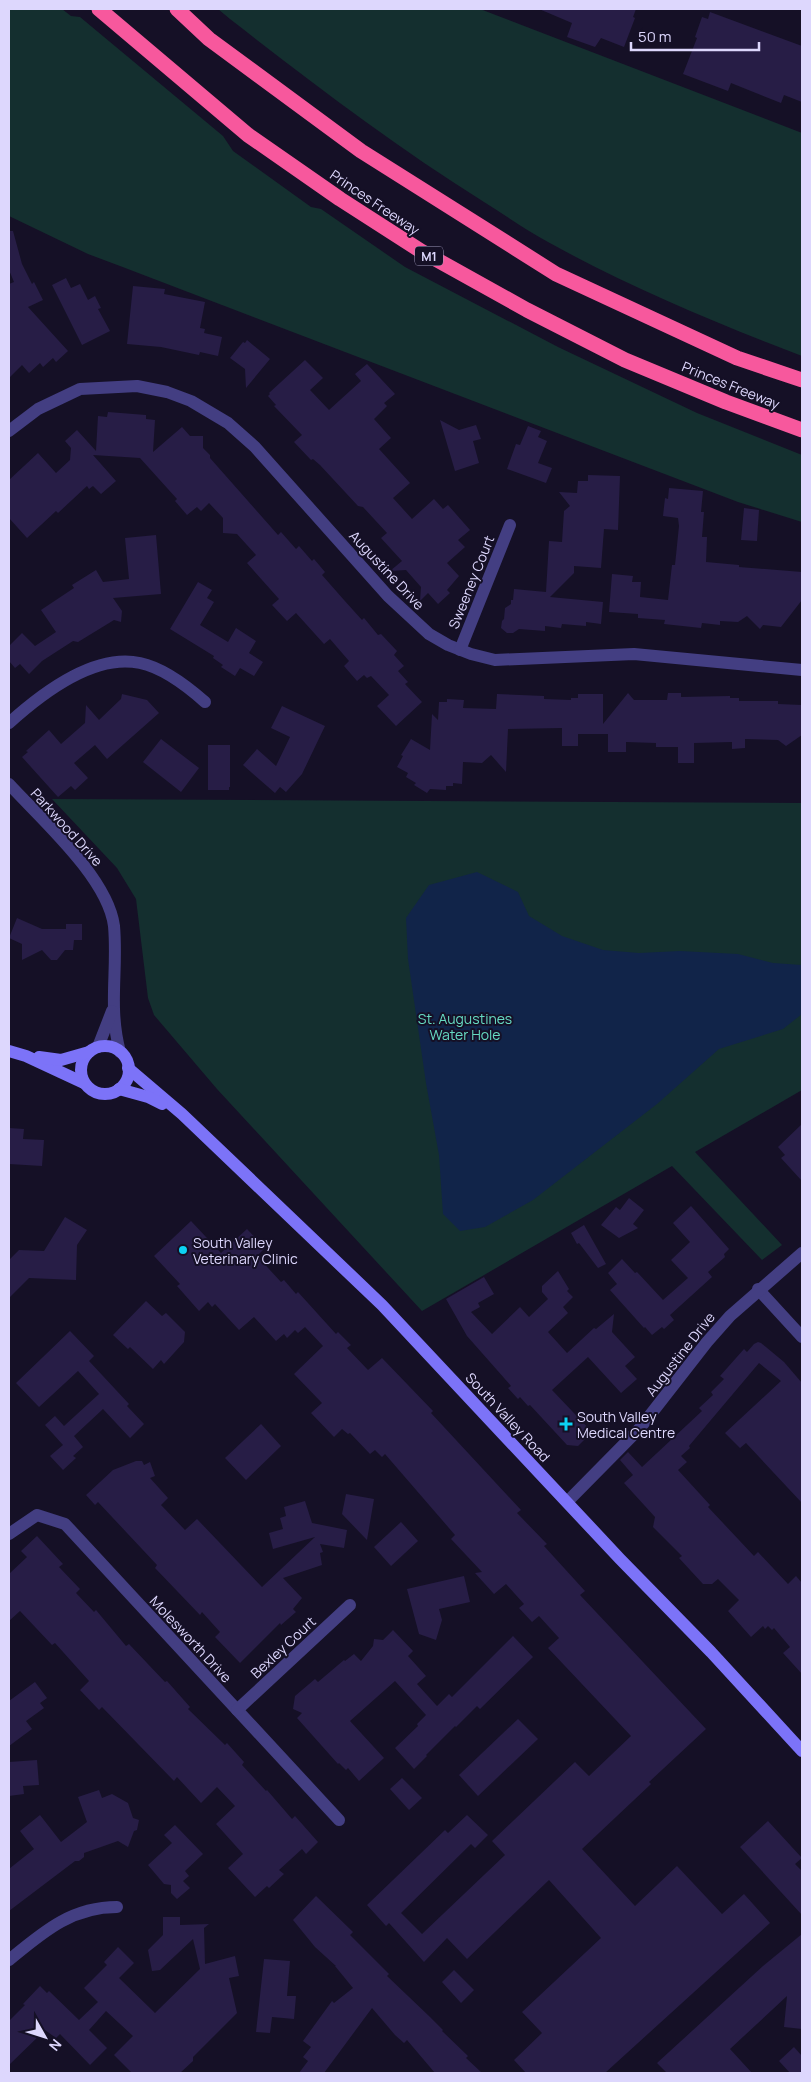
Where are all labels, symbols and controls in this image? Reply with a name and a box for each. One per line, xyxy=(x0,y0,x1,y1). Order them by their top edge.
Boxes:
scale bar xyxy=(631,20,758,52)
text: 50 m xyxy=(638,26,672,47)
street label: Princes Freeway xyxy=(327,165,424,239)
road number: M1 xyxy=(415,247,443,266)
street label: Princes Freeway xyxy=(679,357,783,414)
street label: Augustine Drive xyxy=(345,526,429,614)
street label: Sweeney Court xyxy=(444,532,498,631)
street label: Parkwood Drive xyxy=(27,784,107,870)
park label: St. Augustines Water Hole xyxy=(418,1009,512,1044)
place label: South Valley Veterinary Clinic xyxy=(193,1233,298,1268)
marker: South Valley Veterinary Clinic xyxy=(177,1244,189,1256)
street label: Augustine Drive xyxy=(641,1308,719,1400)
street label: South Valley Road xyxy=(462,1368,554,1466)
place label: South Valley Medical Centre xyxy=(577,1407,675,1442)
marker: South Valley Medical Centre xyxy=(559,1417,573,1431)
street label: Molesworth Drive xyxy=(146,1592,236,1686)
street label: Bexley Court xyxy=(246,1612,320,1682)
north arrow xyxy=(20,2012,70,2062)
text: N xyxy=(45,2036,66,2055)

